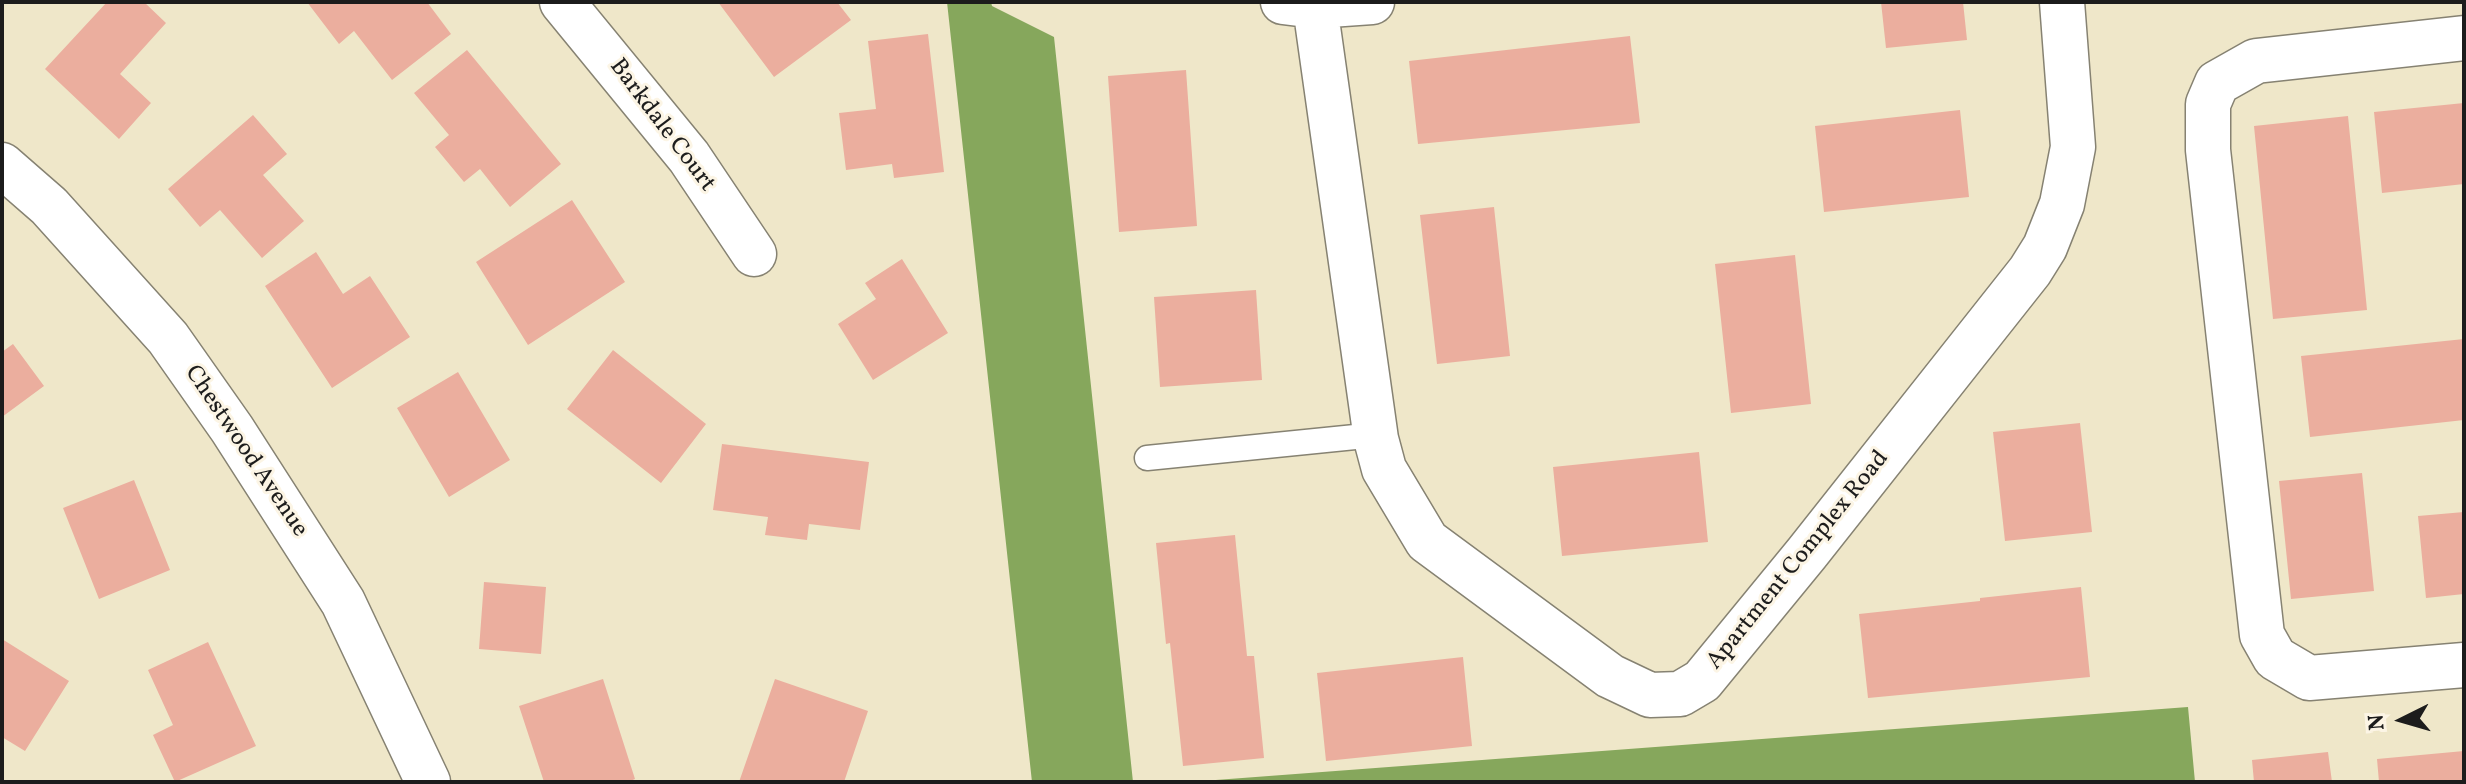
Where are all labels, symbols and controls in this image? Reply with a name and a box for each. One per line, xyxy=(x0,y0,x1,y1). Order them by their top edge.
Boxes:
street label: Barkdale Court xyxy=(602,54,720,198)
street label: Chestwood Avenue xyxy=(177,361,313,543)
street label: Apartment Complex Road xyxy=(1702,446,1896,676)
north arrow xyxy=(2362,680,2442,760)
text: N xyxy=(2361,713,2394,731)

